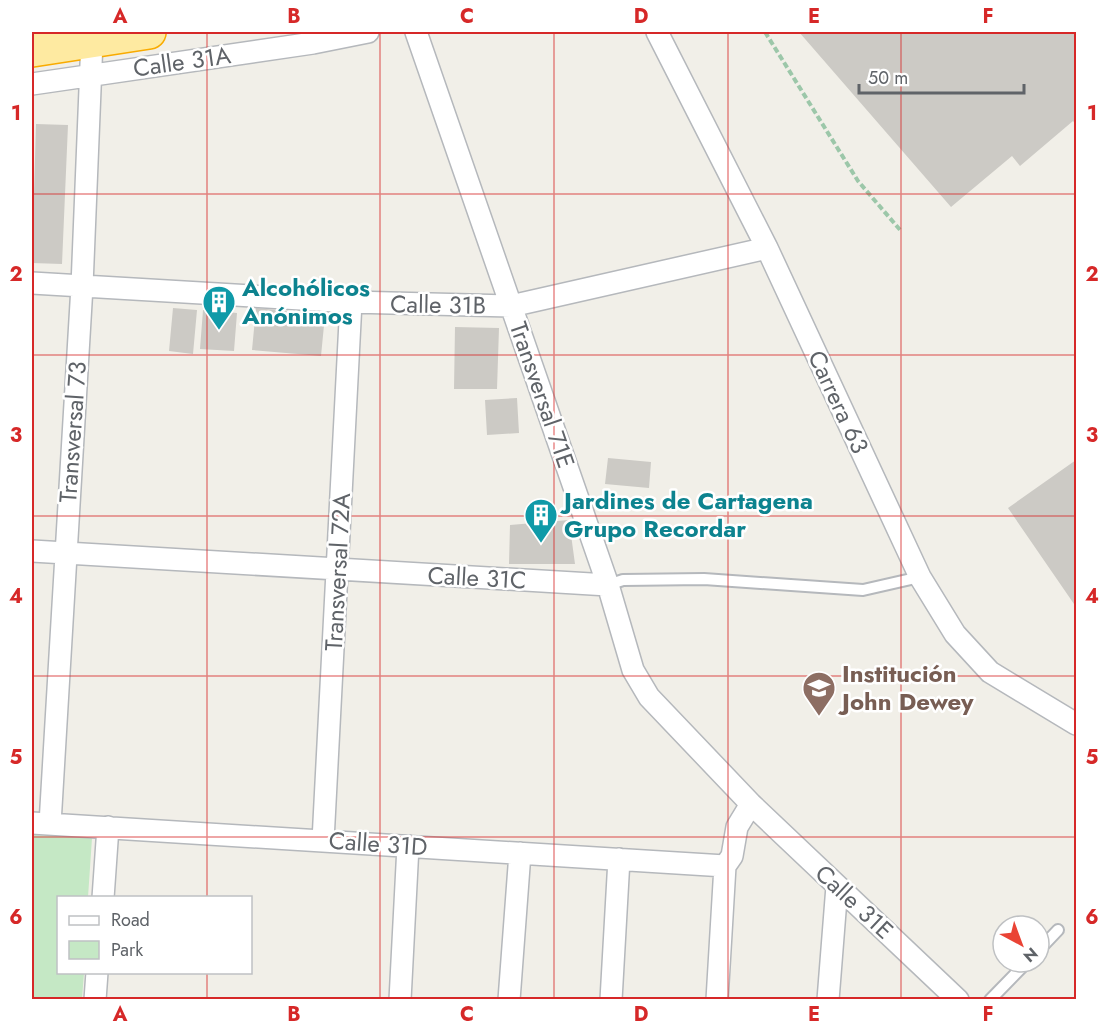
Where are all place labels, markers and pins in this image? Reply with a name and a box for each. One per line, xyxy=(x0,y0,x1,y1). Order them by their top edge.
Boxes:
place label: Alcohólicos Anónimos xyxy=(241,270,370,333)
building icon: Alcohólicos Anónimos xyxy=(201,284,237,331)
place label: Jardines de Cartagena Grupo Recordar xyxy=(560,483,813,546)
building icon: Jardines de Cartagena Grupo Recordar xyxy=(523,497,559,544)
place label: Institución John Dewey xyxy=(838,656,974,719)
school or university icon: Institución John Dewey xyxy=(801,670,837,717)

